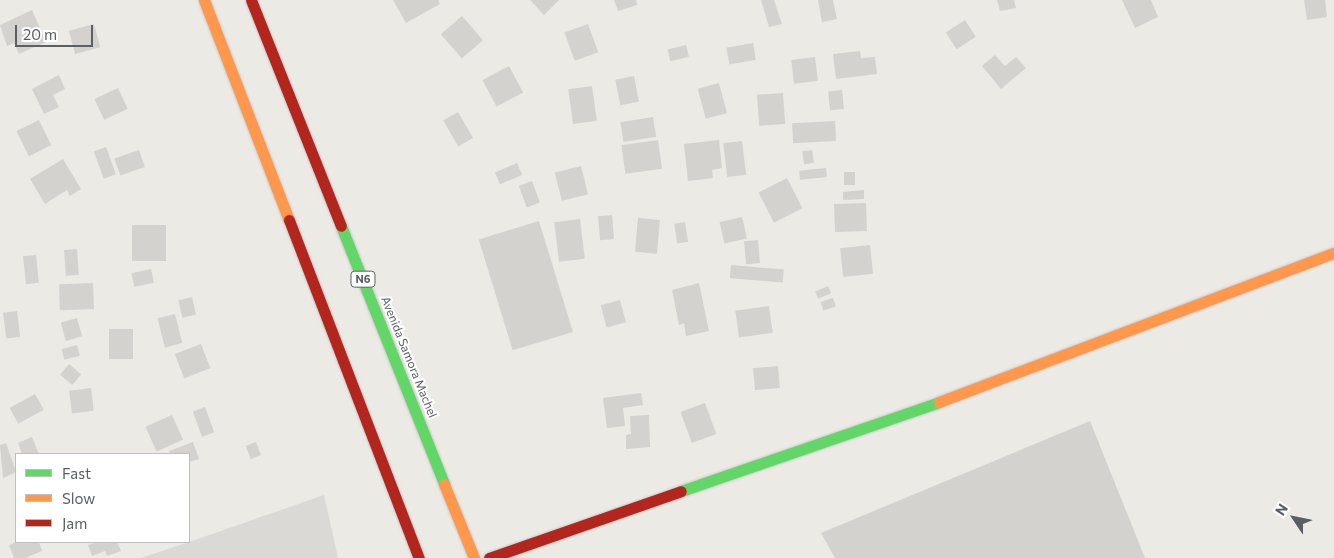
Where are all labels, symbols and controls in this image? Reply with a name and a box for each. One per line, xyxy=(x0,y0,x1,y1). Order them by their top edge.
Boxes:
scale bar xyxy=(18,15,95,47)
text: 20 m xyxy=(23,25,57,43)
road number: N6 xyxy=(349,270,377,288)
street label: Avenida Samora Machel xyxy=(378,294,440,420)
legend xyxy=(15,453,190,543)
text: Fast xyxy=(62,464,91,482)
text: Slow xyxy=(62,489,95,507)
north arrow xyxy=(1269,493,1319,543)
text: N xyxy=(1271,500,1291,518)
text: Jam xyxy=(62,514,87,532)

